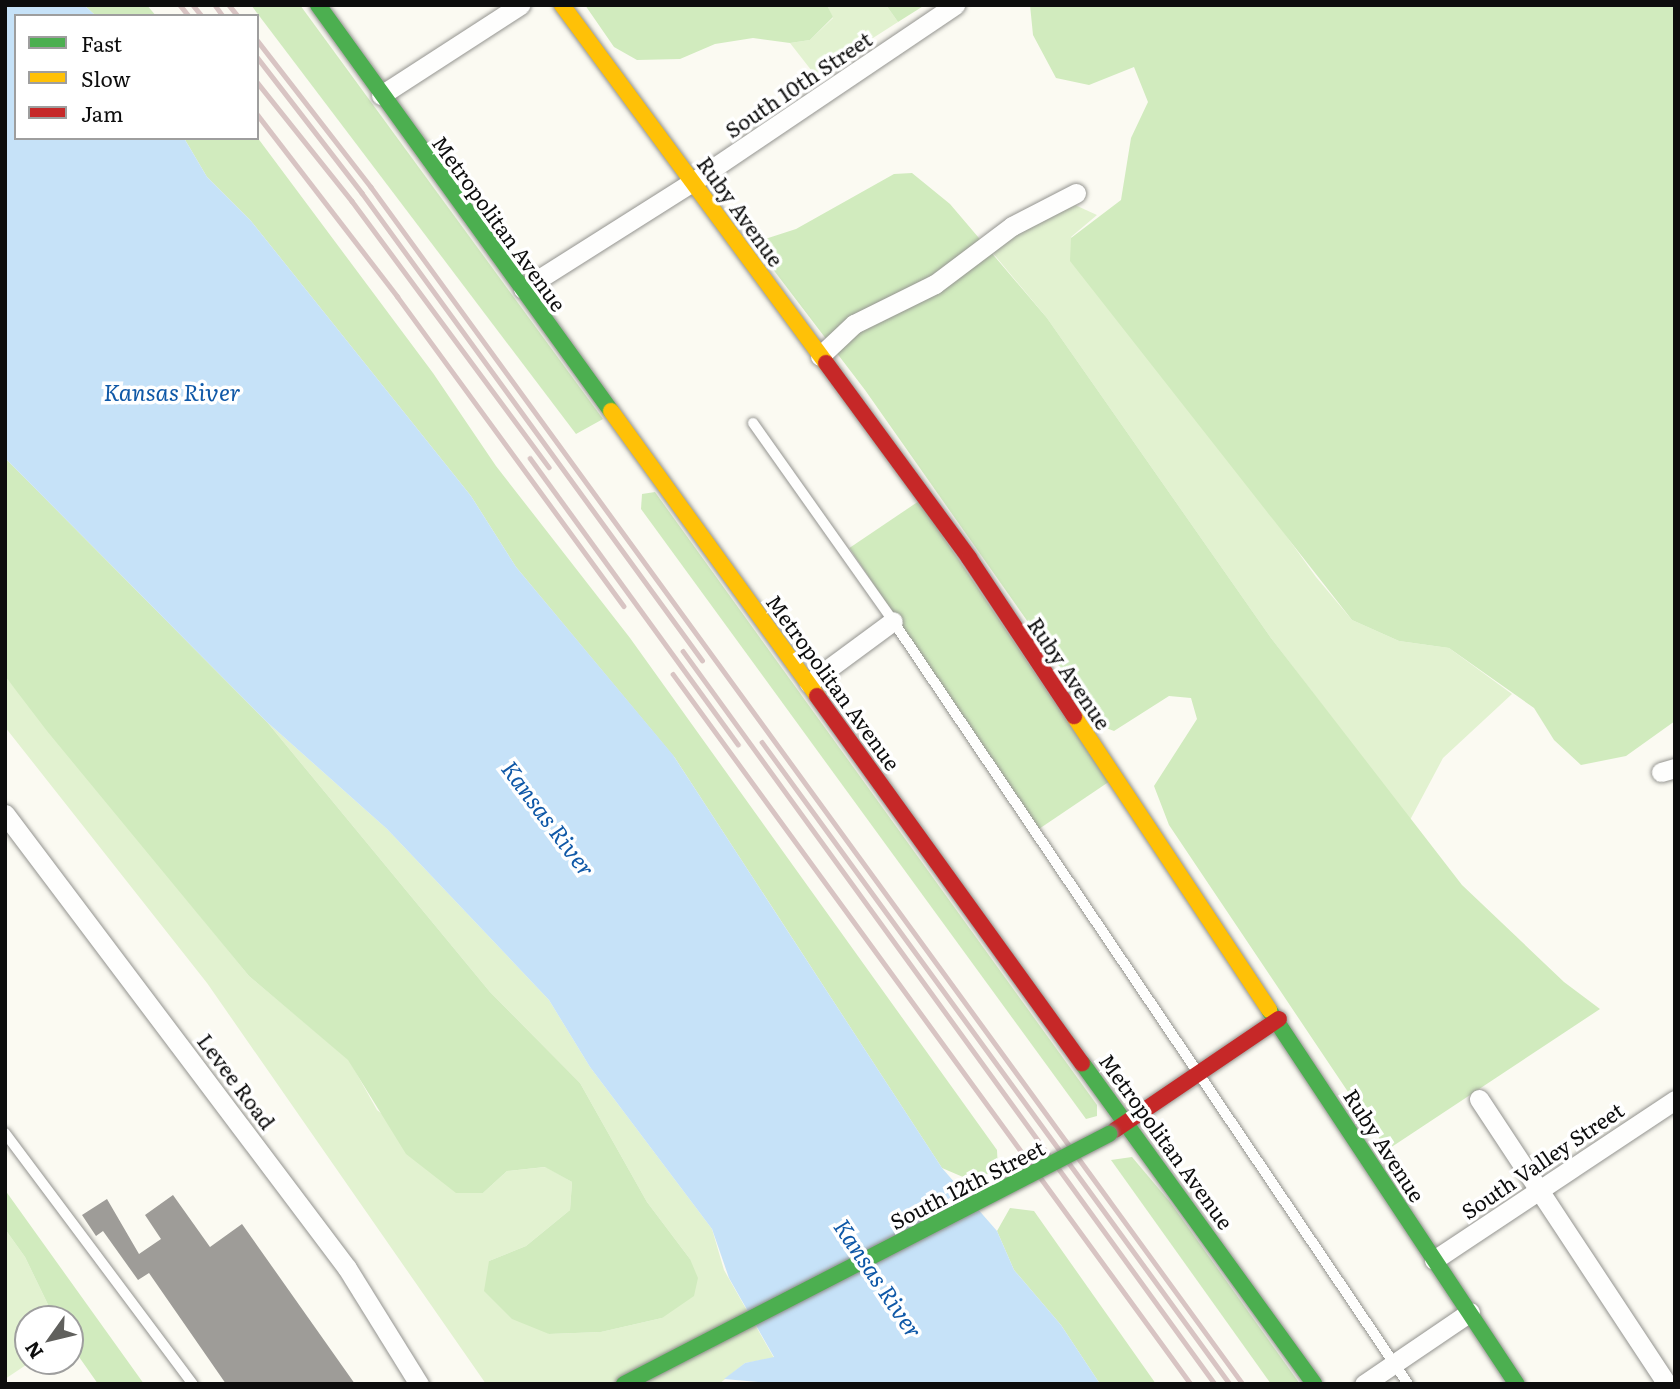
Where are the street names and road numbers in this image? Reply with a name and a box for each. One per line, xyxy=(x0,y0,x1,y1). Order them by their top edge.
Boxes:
street label: South 10th Street xyxy=(720,26,876,142)
street label: Metropolitan Avenue xyxy=(428,130,572,316)
street label: Ruby Avenue xyxy=(693,151,789,271)
street label: Metropolitan Avenue xyxy=(762,589,906,775)
street label: Ruby Avenue xyxy=(1023,612,1117,734)
street label: Levee Road xyxy=(193,1028,281,1134)
street label: Metropolitan Avenue xyxy=(1095,1048,1239,1234)
street label: Ruby Avenue xyxy=(1339,1084,1431,1206)
street label: South Valley Street xyxy=(1456,1096,1628,1224)
street label: South 12th Street xyxy=(886,1134,1048,1234)

